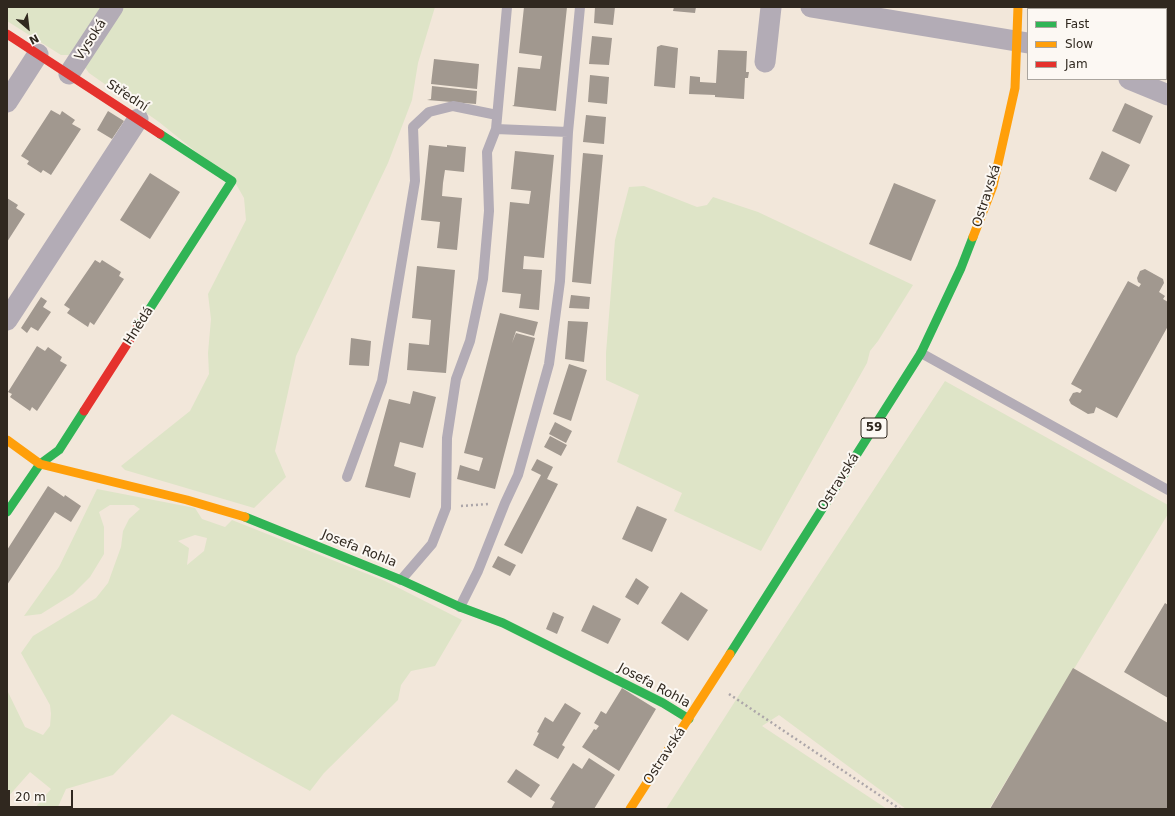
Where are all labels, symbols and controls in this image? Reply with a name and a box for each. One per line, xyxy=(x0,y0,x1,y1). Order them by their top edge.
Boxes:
north arrow xyxy=(8,8,48,48)
legend xyxy=(1027,8,1167,80)
street label: Vysoká xyxy=(72,16,110,64)
text: Fast xyxy=(1065,17,1089,31)
text: N xyxy=(27,31,41,47)
text: Slow xyxy=(1065,37,1093,51)
text: Jam xyxy=(1065,57,1088,71)
street label: Střední xyxy=(103,77,151,115)
street label: Ostravská xyxy=(970,163,1004,229)
street label: Hnědá xyxy=(121,304,157,348)
road number: 59 xyxy=(861,418,887,438)
street label: Ostravská xyxy=(815,450,863,514)
street label: Josefa Rohla xyxy=(319,527,399,571)
street label: Josefa Rohla xyxy=(615,660,693,712)
street label: Ostravská xyxy=(641,724,689,788)
scale bar xyxy=(10,782,75,808)
text: 20 m xyxy=(15,790,46,804)

